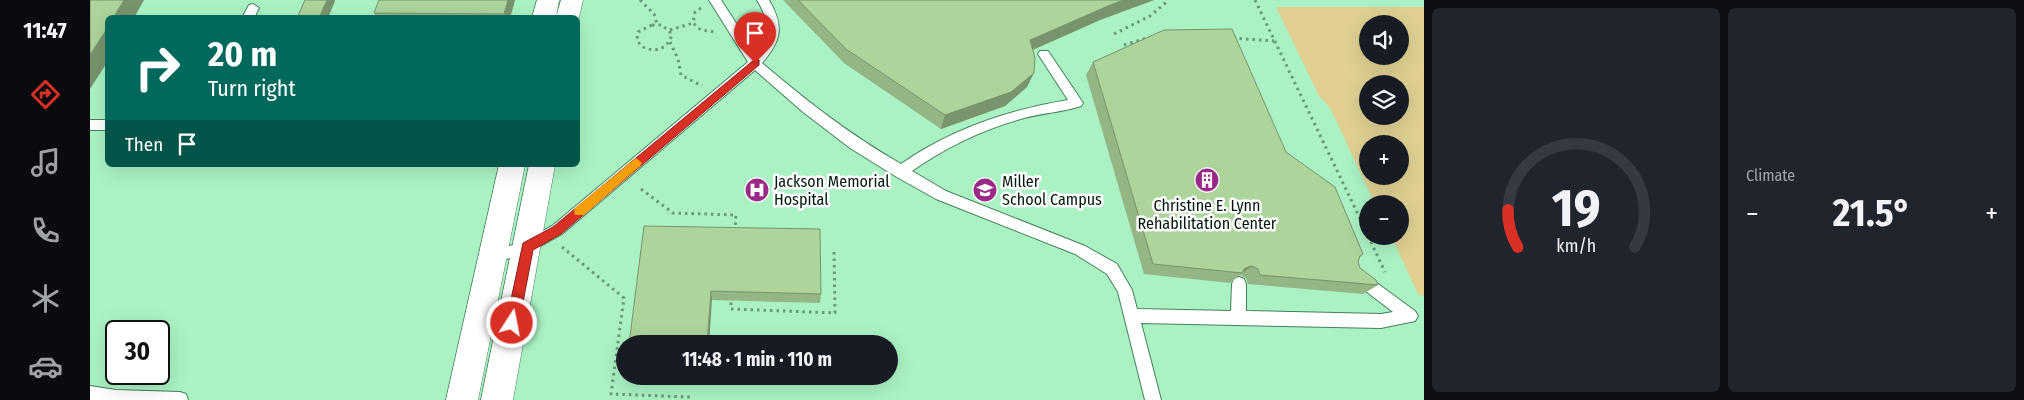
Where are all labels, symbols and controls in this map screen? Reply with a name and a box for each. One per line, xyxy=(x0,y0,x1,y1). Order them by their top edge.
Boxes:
pin xyxy=(734,12,776,63)
map controls xyxy=(1359,15,1409,245)
button: sound xyxy=(1359,15,1409,65)
text: 11:47 xyxy=(23,17,67,44)
icon: arrive xyxy=(741,19,769,47)
text: 20 m xyxy=(208,33,277,75)
icon: right xyxy=(125,35,190,100)
text: Turn right xyxy=(208,75,296,102)
button: layers xyxy=(1359,75,1409,125)
icon: directions xyxy=(28,77,63,112)
icon: arrive xyxy=(173,130,201,158)
text: Then xyxy=(125,133,163,156)
button: + xyxy=(1359,135,1409,185)
icon: music xyxy=(28,145,63,180)
text: Climate xyxy=(1746,166,1795,185)
building icon: Christine E. Lynn Rehabilitation Center xyxy=(1194,167,1220,193)
place label: Jackson Memorial Hospital xyxy=(774,172,889,209)
place label: Miller School Campus xyxy=(1002,172,1102,209)
hospital icon: Jackson Memorial Hospital xyxy=(744,177,770,203)
school or university icon: Miller School Campus xyxy=(972,177,998,203)
text: 19 xyxy=(1552,177,1600,240)
text: 21.5° xyxy=(1833,190,1911,236)
button: − xyxy=(1359,195,1409,245)
place label: Christine E. Lynn Rehabilitation Center xyxy=(1138,196,1277,233)
text: − xyxy=(1746,197,1759,230)
text: + xyxy=(1985,197,1998,230)
icon: phone xyxy=(28,213,63,248)
text: km/h xyxy=(1556,235,1596,257)
icon: climate xyxy=(28,281,63,316)
position arrow xyxy=(485,296,537,348)
speed limit sign: 30 xyxy=(105,320,170,385)
text: 11:48 · 1 min · 110 m xyxy=(682,348,832,371)
icon: car xyxy=(28,349,63,384)

